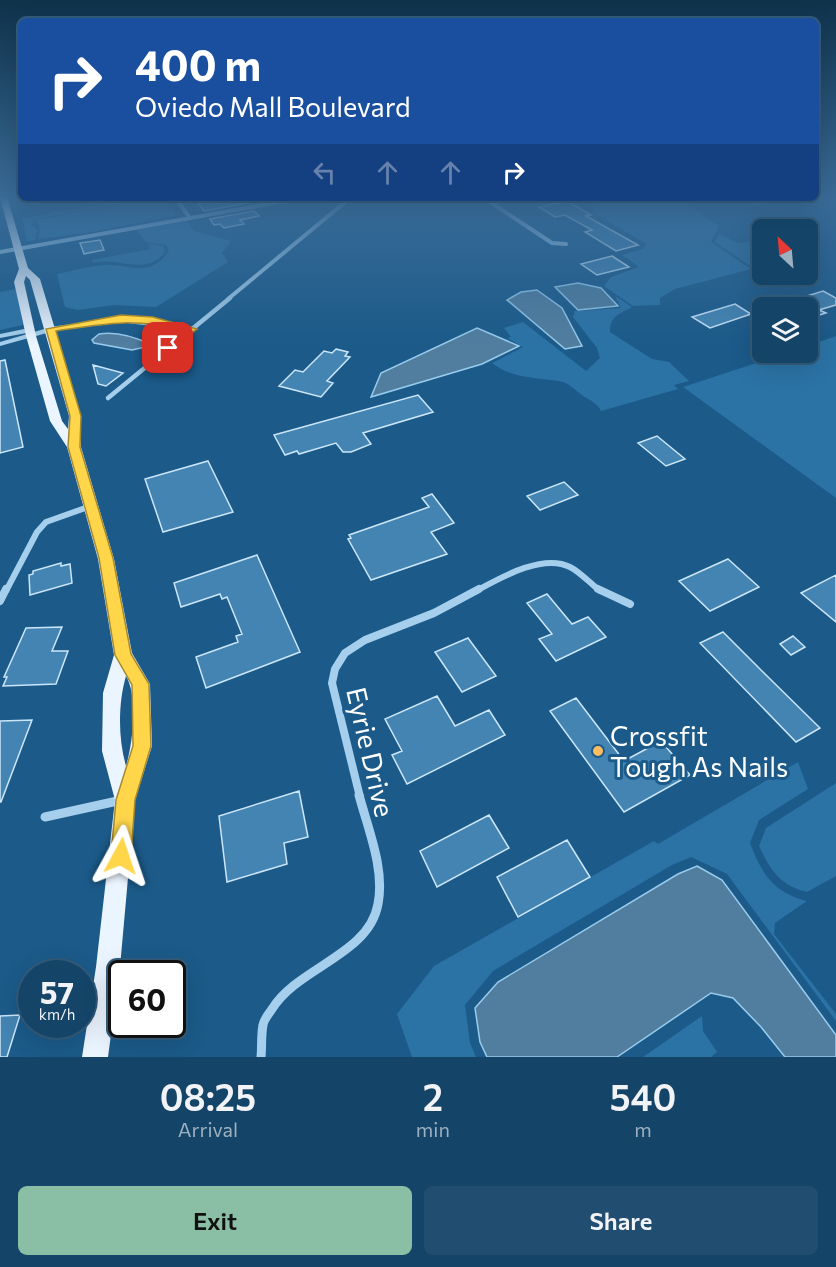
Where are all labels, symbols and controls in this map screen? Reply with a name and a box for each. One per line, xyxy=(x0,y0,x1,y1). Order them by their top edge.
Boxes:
text: 400 m xyxy=(135,38,261,90)
icon: right xyxy=(36,42,114,120)
text: Oviedo Mall Boulevard xyxy=(135,90,411,123)
icon: left xyxy=(308,156,341,189)
icon: ahead xyxy=(371,156,404,189)
icon: ahead xyxy=(434,156,467,189)
icon: right xyxy=(497,156,530,189)
north arrow xyxy=(752,219,818,285)
map controls xyxy=(752,219,818,363)
button: layers xyxy=(752,297,818,363)
pin xyxy=(142,322,193,373)
icon: arrive xyxy=(151,331,184,364)
street label: Eyrie Drive xyxy=(340,684,402,820)
place label: Crossfit Tough As Nails xyxy=(610,719,788,783)
marker: Crossfit Tough As Nails xyxy=(591,744,605,758)
position arrow xyxy=(89,824,153,888)
speed limit sign: 60 xyxy=(108,960,186,1038)
text: 57 xyxy=(40,973,74,1010)
text: km/h xyxy=(39,1005,75,1023)
text: 08:25 xyxy=(160,1074,256,1118)
text: 2 xyxy=(423,1074,443,1118)
text: 540 xyxy=(610,1074,676,1118)
text: Arrival xyxy=(178,1117,238,1141)
text: min xyxy=(416,1117,450,1141)
text: m xyxy=(634,1117,652,1141)
button: Exit xyxy=(18,1186,412,1255)
button: Share xyxy=(424,1186,818,1255)

